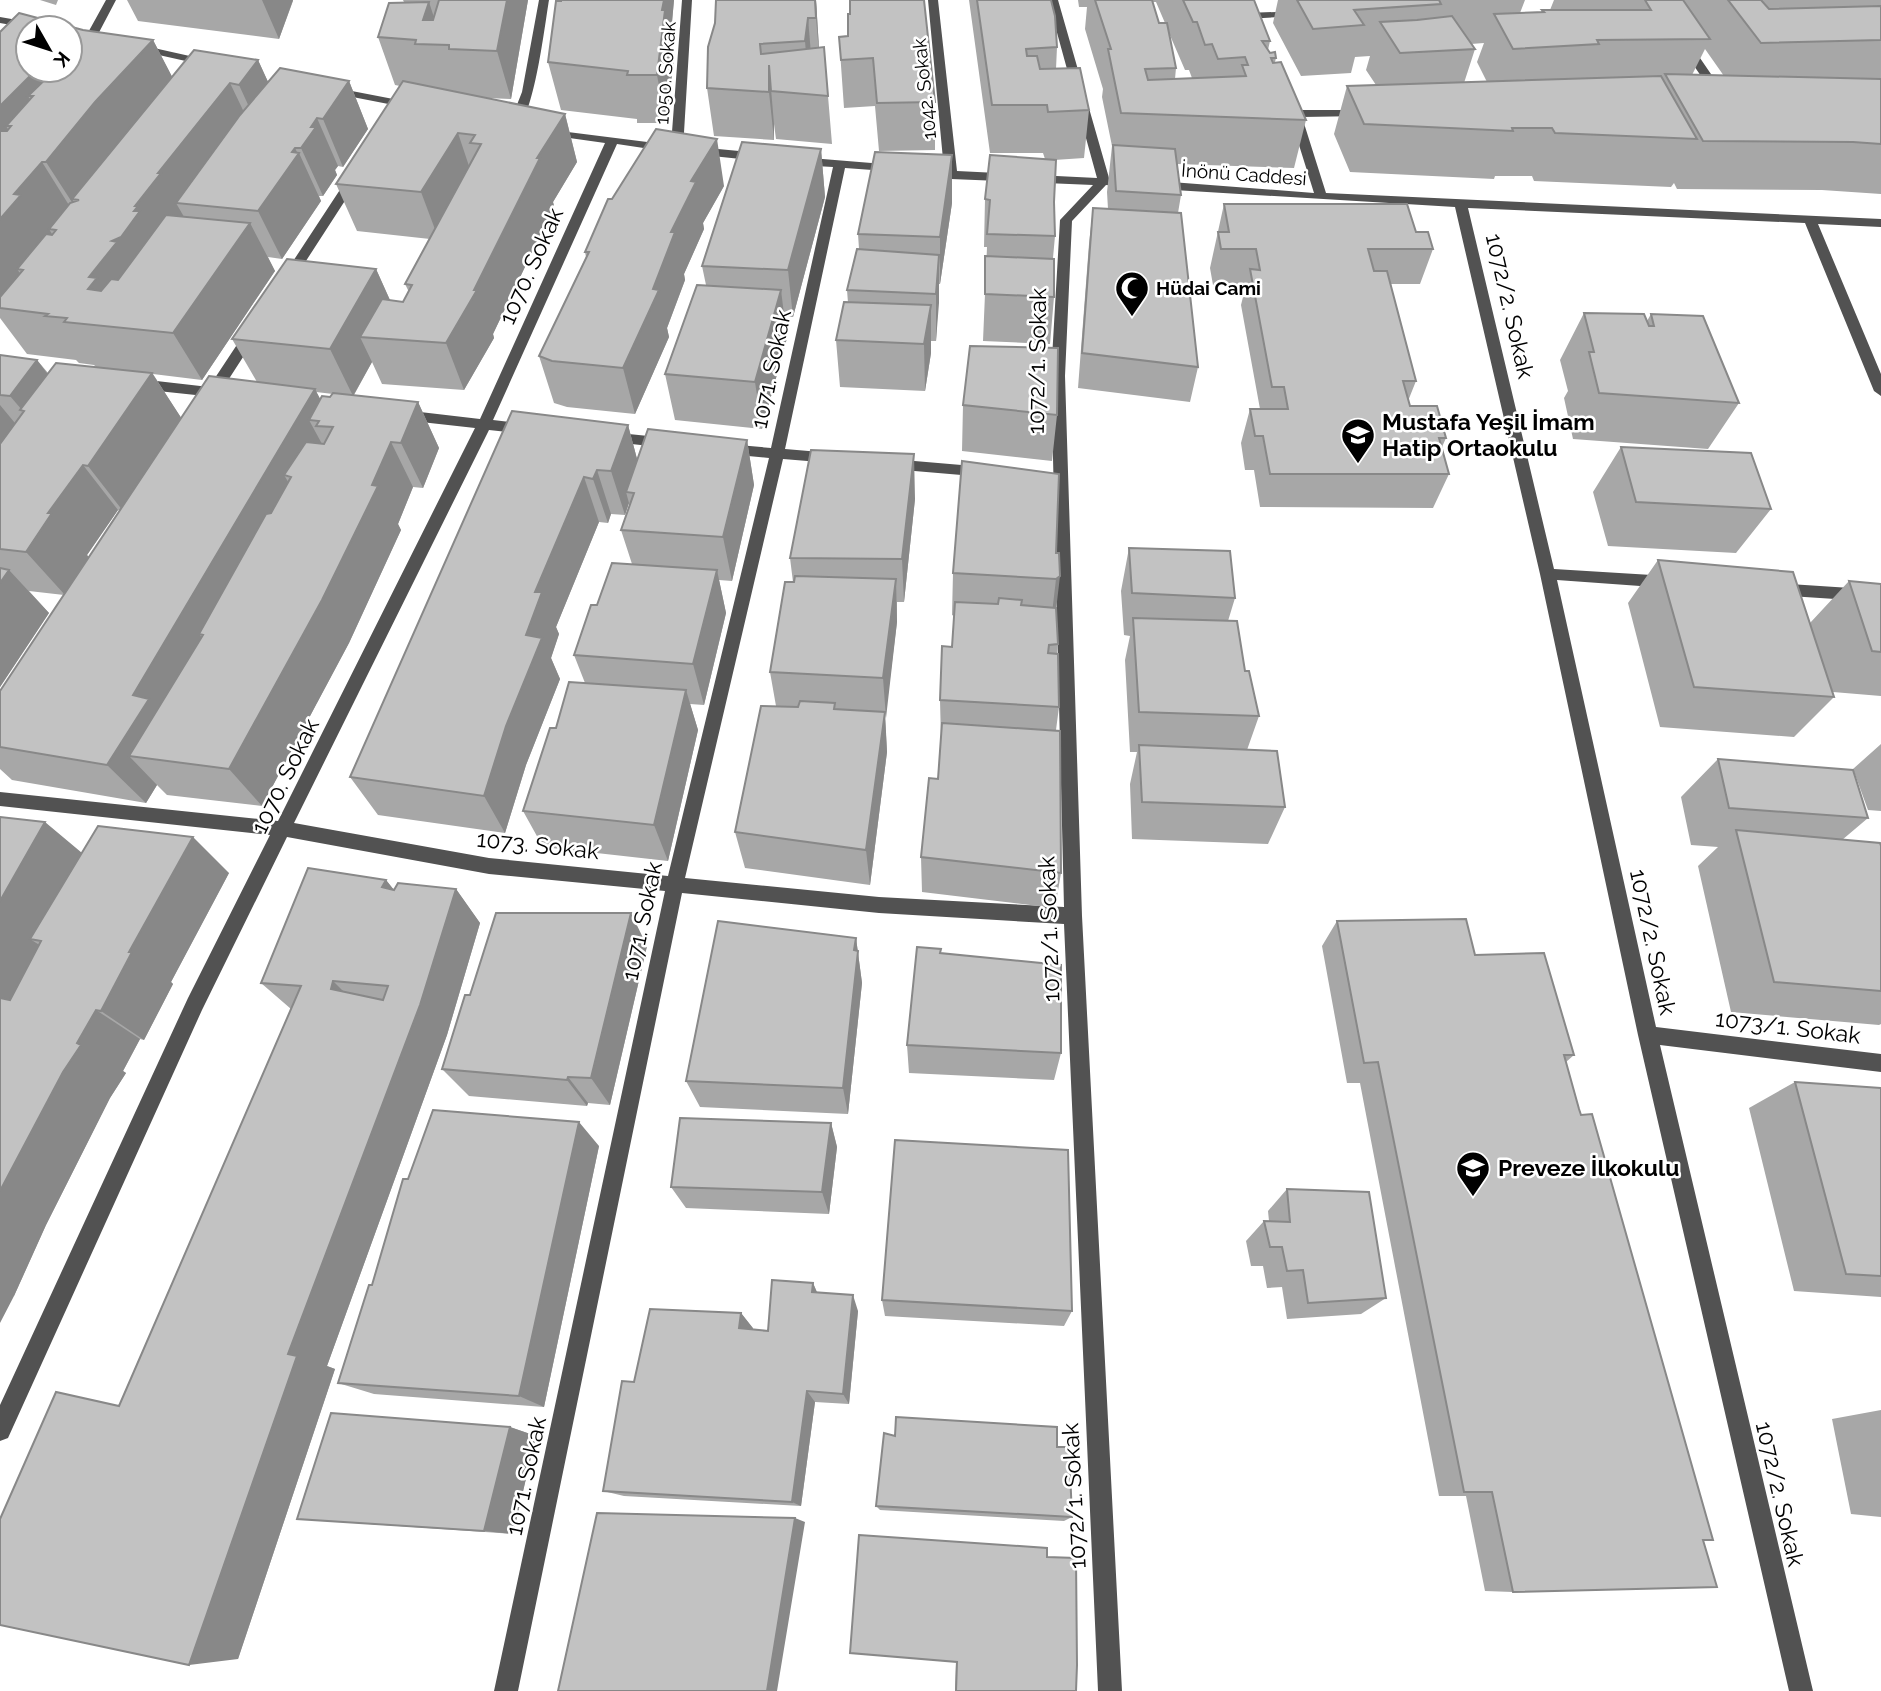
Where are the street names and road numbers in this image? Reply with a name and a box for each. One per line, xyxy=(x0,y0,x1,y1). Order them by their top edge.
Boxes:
street label: 1050. Sokak xyxy=(650,21,680,125)
street label: 1042. Sokak xyxy=(908,37,940,141)
street label: İnönü Caddesi xyxy=(1180,159,1308,189)
street label: 1070. Sokak xyxy=(493,203,568,328)
street label: 1072/2. Sokak xyxy=(1481,231,1540,381)
street label: 1072/1. Sokak xyxy=(1022,288,1051,434)
street label: 1071. Sokak xyxy=(745,307,796,431)
street label: 1070. Sokak xyxy=(245,714,324,838)
street label: 1073. Sokak xyxy=(475,825,601,864)
street label: 1072/1. Sokak xyxy=(1032,856,1065,1002)
street label: 1071. Sokak xyxy=(616,859,667,983)
street label: 1072/2. Sokak xyxy=(1625,867,1682,1017)
street label: 1073/1. Sokak xyxy=(1714,1004,1862,1049)
street label: 1071. Sokak xyxy=(500,1414,551,1538)
street label: 1072/2. Sokak xyxy=(1751,1419,1810,1569)
street label: 1072/1. Sokak xyxy=(1056,1422,1091,1570)

